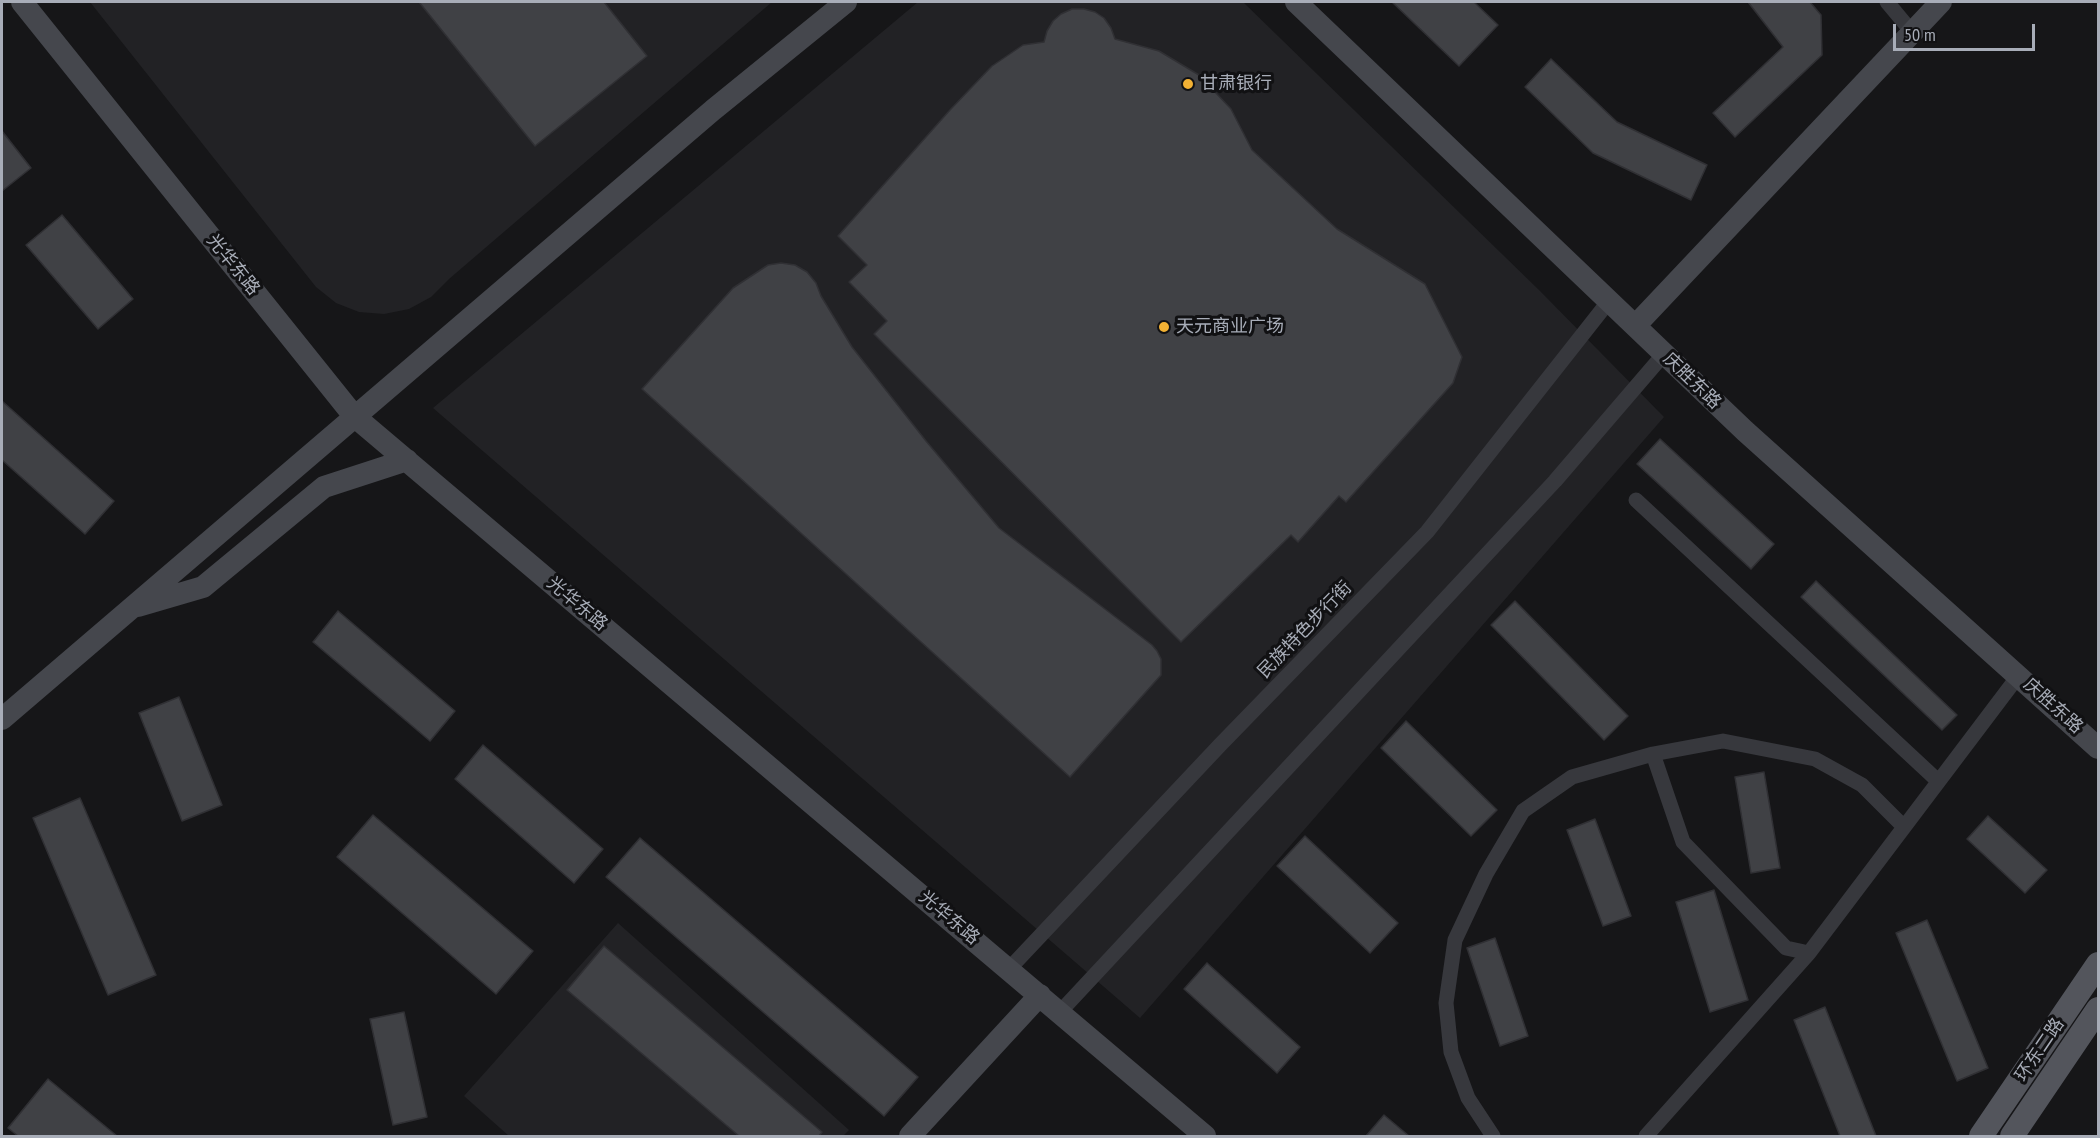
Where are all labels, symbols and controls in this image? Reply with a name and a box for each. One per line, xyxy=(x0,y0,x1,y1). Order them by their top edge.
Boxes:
scale bar xyxy=(1896,12,2038,50)
text: 50 m xyxy=(1904,23,1936,46)
place label: 甘肃银行 xyxy=(1200,73,1272,95)
marker: 甘肃银行 xyxy=(1181,77,1195,91)
street label: 光华东路 xyxy=(202,230,264,300)
place label: 天元商业广场 xyxy=(1176,316,1284,338)
marker: 天元商业广场 xyxy=(1157,320,1171,334)
street label: 庆胜东路 xyxy=(1659,348,1725,414)
street label: 光华东路 xyxy=(542,573,612,635)
street label: 民族特色步行街 xyxy=(1253,577,1357,683)
street label: 庆胜东路 xyxy=(2019,674,2087,738)
street label: 光华东路 xyxy=(914,887,984,949)
street label: 环东二路 xyxy=(2011,1014,2069,1086)

